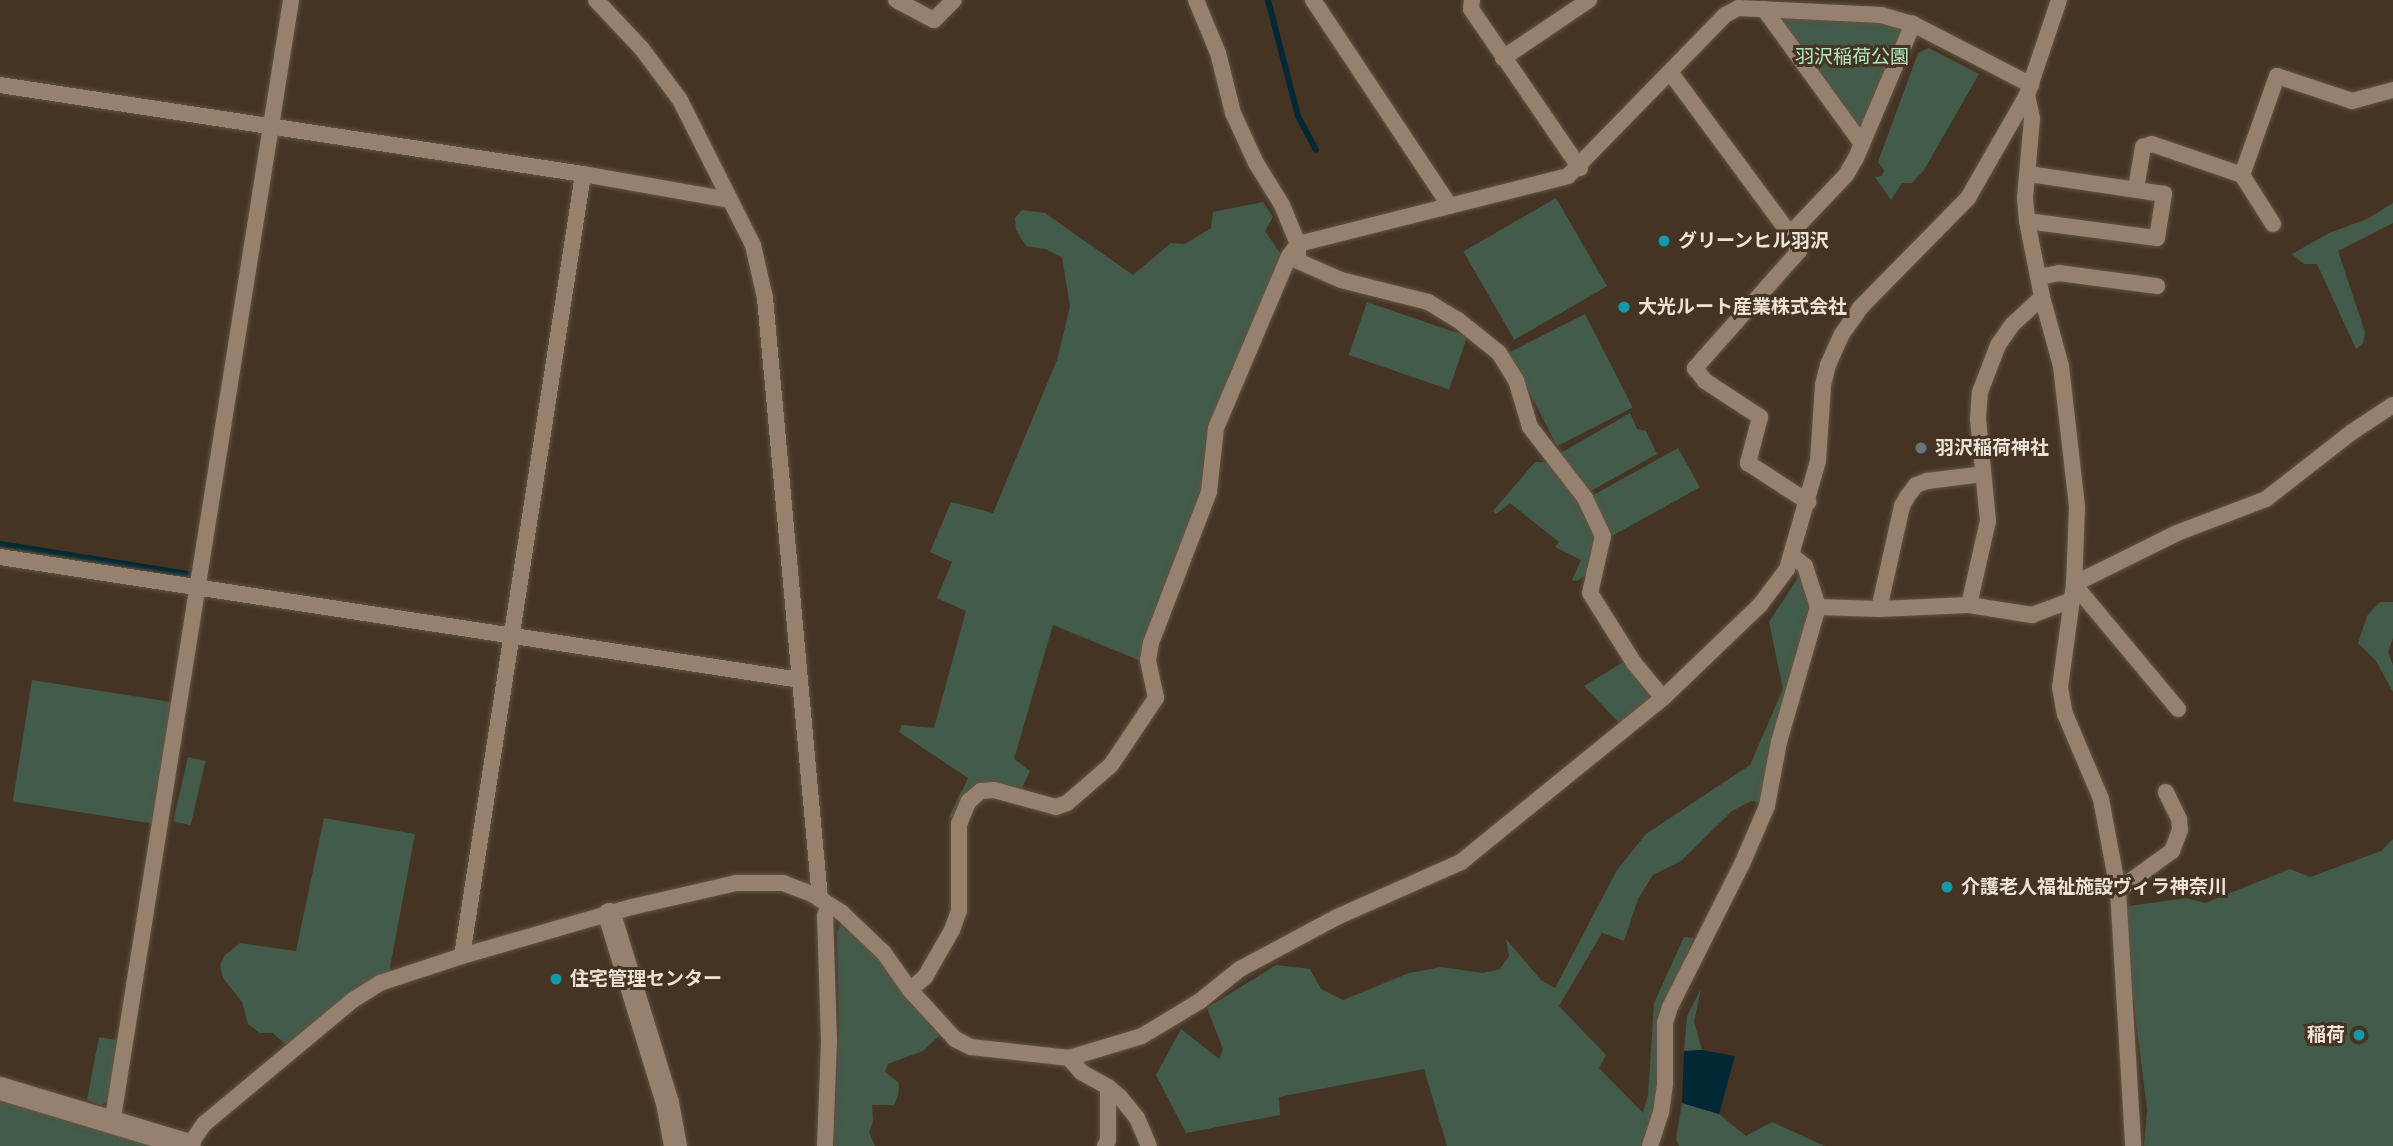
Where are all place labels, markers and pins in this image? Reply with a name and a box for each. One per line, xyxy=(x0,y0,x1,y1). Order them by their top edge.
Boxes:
place label: グリーンヒル羽沢 xyxy=(1678,230,1830,252)
marker: グリーンヒル羽沢 xyxy=(1656,233,1672,249)
place label: 大光ルート産業株式会社 xyxy=(1638,296,1847,318)
marker: 大光ルート産業株式会社 xyxy=(1616,299,1632,315)
place label: 羽沢稲荷神社 xyxy=(1935,437,2049,459)
marker: 羽沢稲荷神社 xyxy=(1913,440,1929,456)
place label: 介護老人福祉施設ヴィラ神奈川 xyxy=(1961,876,2227,898)
marker: 介護老人福祉施設ヴィラ神奈川 xyxy=(1939,879,1955,895)
place label: 住宅管理センター xyxy=(570,968,722,990)
marker: 住宅管理センター xyxy=(548,971,564,987)
place label: 稲荷 xyxy=(2307,1024,2345,1046)
marker: 稲荷 xyxy=(2351,1027,2367,1043)

